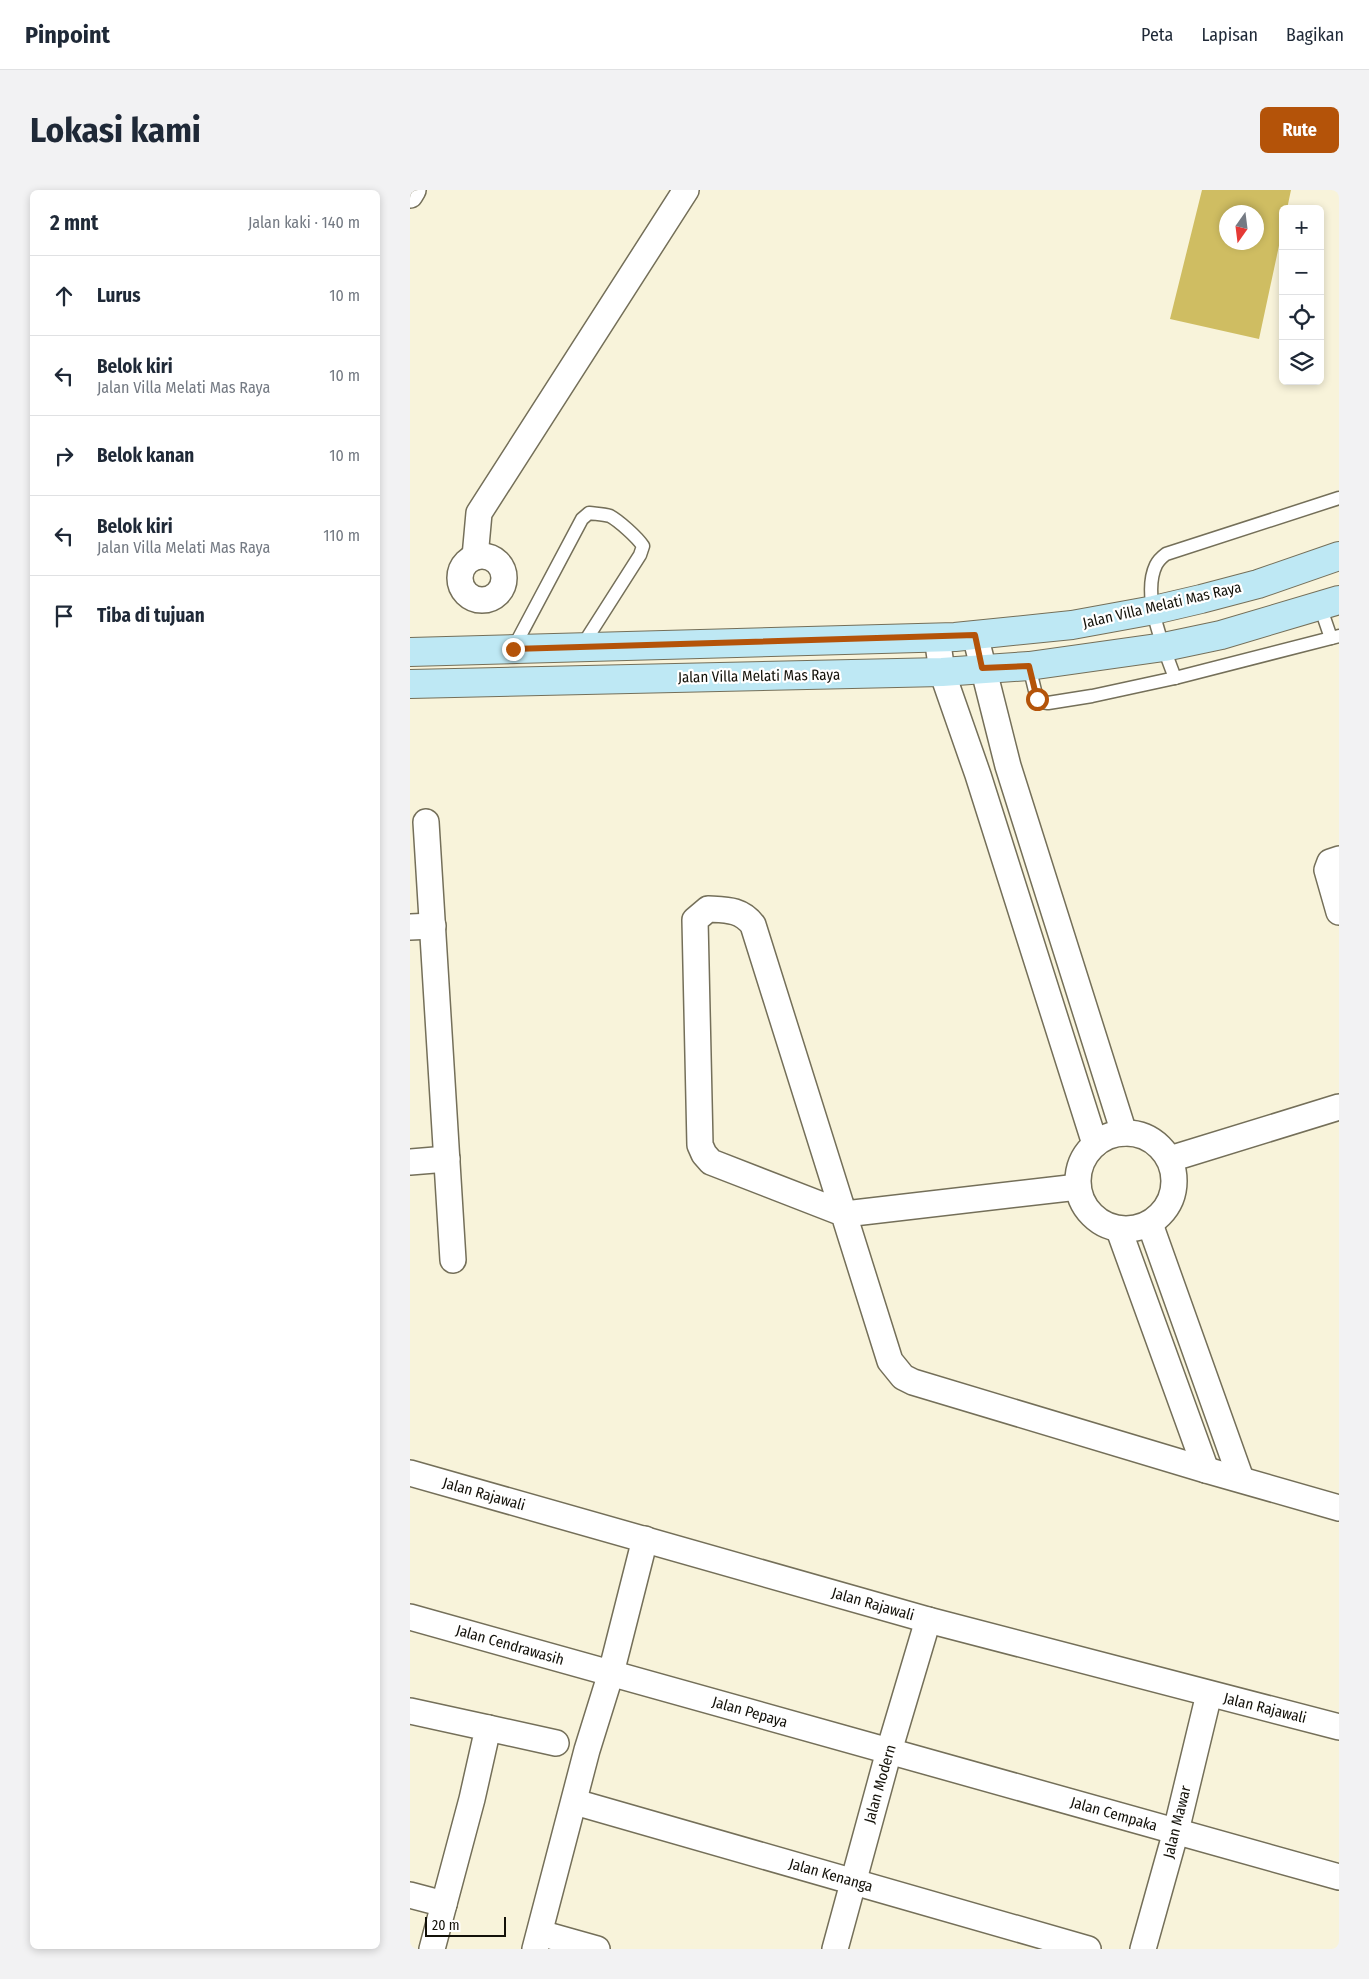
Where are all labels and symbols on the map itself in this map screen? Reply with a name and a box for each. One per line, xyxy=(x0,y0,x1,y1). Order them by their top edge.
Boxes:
north arrow xyxy=(1219,205,1264,250)
street label: Jalan Villa Melati Mas Raya xyxy=(1081,578,1243,632)
route end xyxy=(502,638,525,661)
street label: Jalan Villa Melati Mas Raya xyxy=(678,666,840,686)
route start xyxy=(1026,688,1049,711)
street label: Jalan Rajawali xyxy=(441,1474,527,1514)
street label: Jalan Rajawali xyxy=(830,1584,916,1624)
street label: Jalan Cendrawasih xyxy=(454,1621,566,1669)
street label: Jalan Rajawali xyxy=(1222,1689,1308,1727)
street label: Jalan Pepaya xyxy=(710,1693,790,1731)
street label: Jalan Modern xyxy=(860,1743,900,1825)
street label: Jalan Mawar xyxy=(1159,1783,1195,1860)
street label: Jalan Cempaka xyxy=(1068,1793,1160,1835)
street label: Jalan Kenanga xyxy=(787,1854,875,1896)
scale bar xyxy=(425,1914,506,1937)

